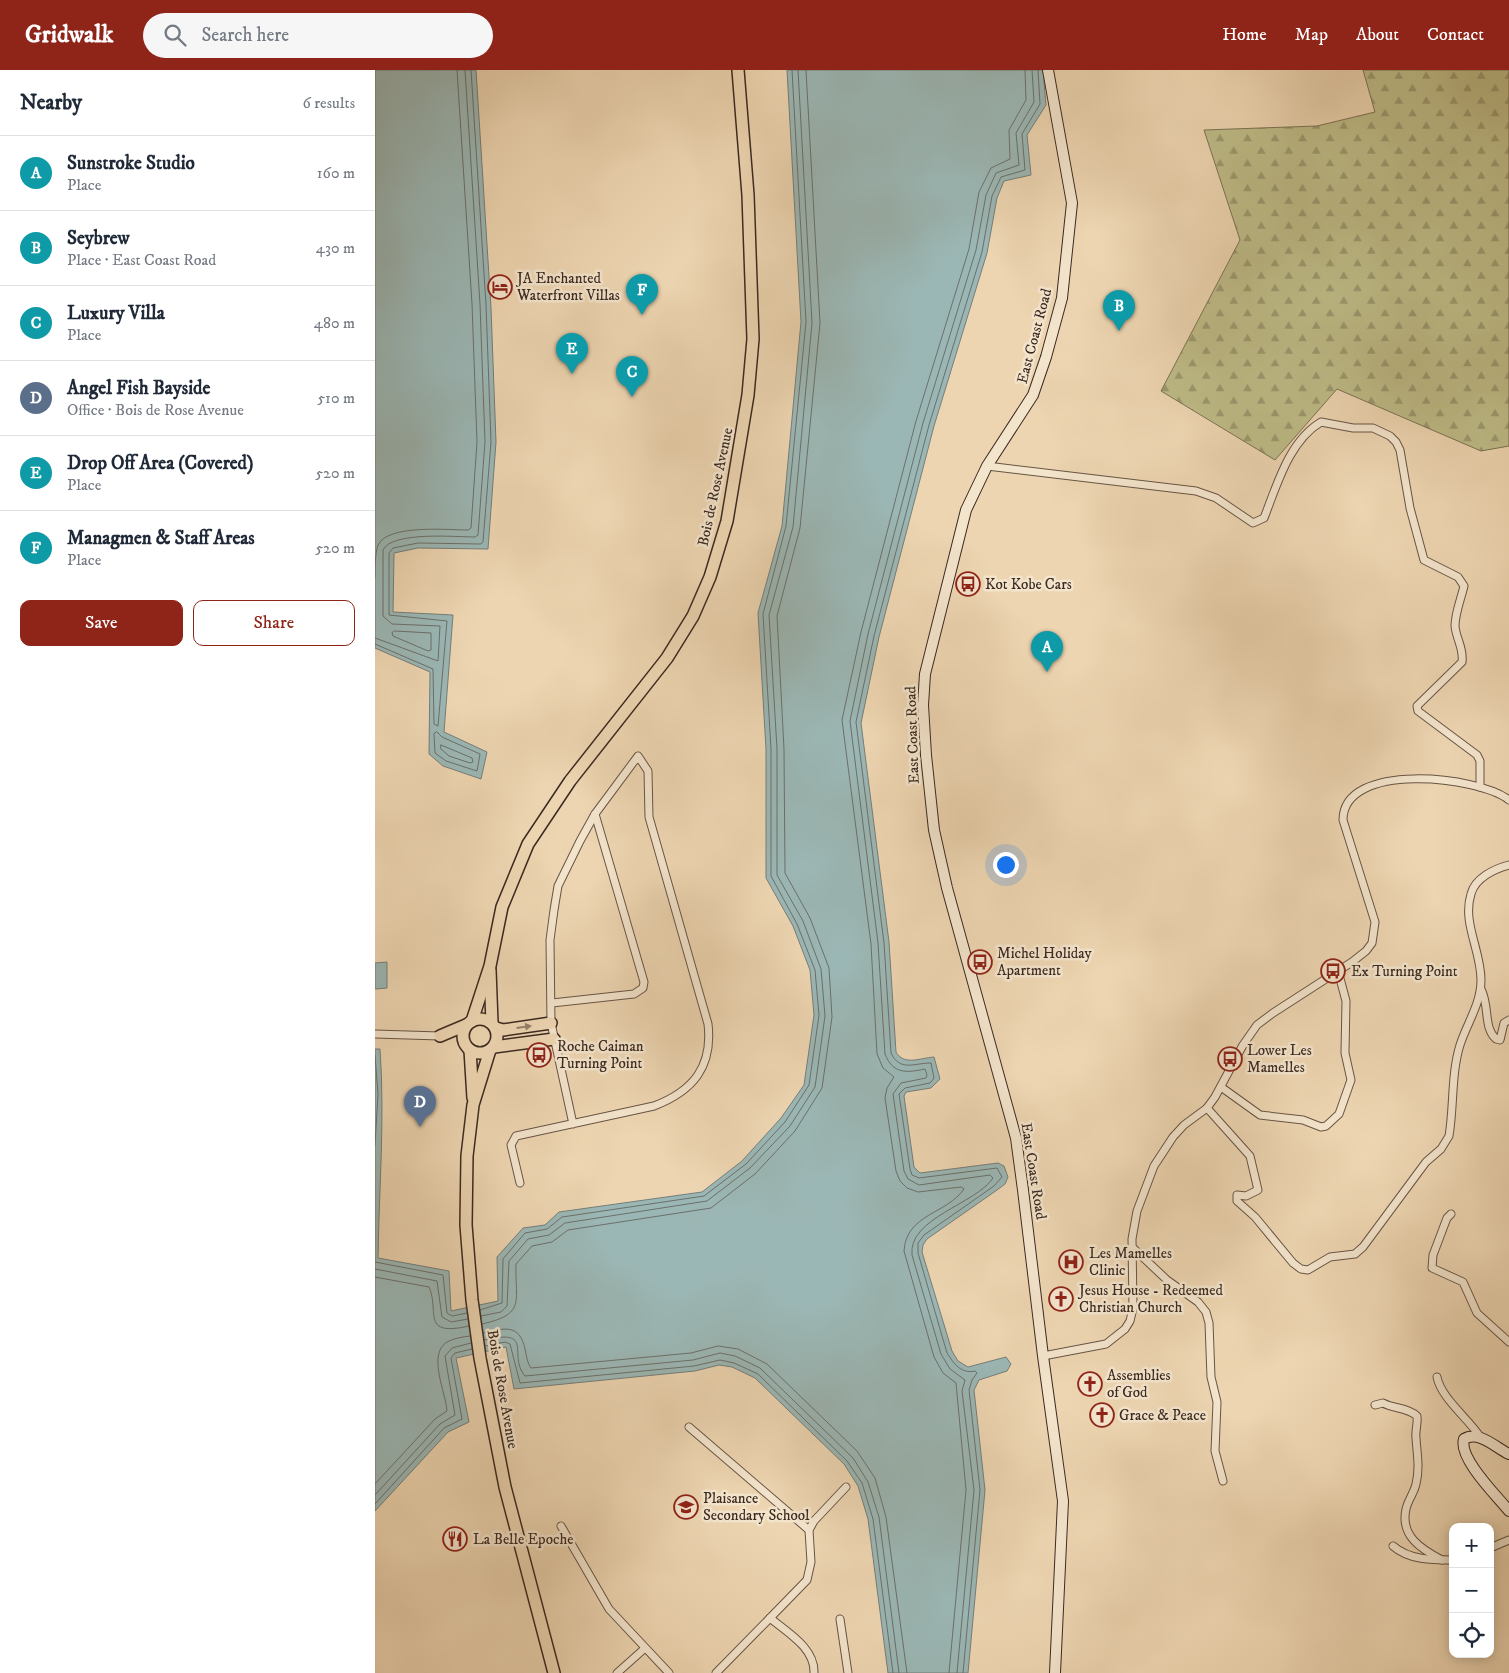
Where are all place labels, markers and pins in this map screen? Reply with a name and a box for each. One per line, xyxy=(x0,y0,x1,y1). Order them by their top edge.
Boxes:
place label: JA Enchanted Waterfront Villas xyxy=(515,269,620,305)
hotel icon: JA Enchanted Waterfront Villas xyxy=(487,274,513,300)
pin: F xyxy=(626,274,658,315)
pin: B xyxy=(1103,290,1135,331)
pin: E xyxy=(556,333,588,374)
pin: C xyxy=(616,356,648,397)
bus stop icon: Kot Kobe Cars xyxy=(955,571,981,597)
place label: Kot Kobe Cars xyxy=(985,575,1072,594)
pin: A xyxy=(1031,631,1063,672)
place label: Michel Holiday Apartment xyxy=(997,944,1093,980)
bus stop icon: Michel Holiday Apartment xyxy=(967,949,993,975)
bus stop icon: Ex Turning Point xyxy=(1320,958,1346,984)
place label: Ex Turning Point xyxy=(1351,962,1458,981)
place label: Roche Caiman Turning Point xyxy=(557,1037,644,1073)
place label: Lower Les Mamelles xyxy=(1247,1041,1312,1077)
bus stop icon: Roche Caiman Turning Point xyxy=(526,1042,552,1068)
bus stop icon: Lower Les Mamelles xyxy=(1217,1046,1243,1072)
pin: D xyxy=(404,1086,436,1127)
place label: Les Mamelles Clinic xyxy=(1089,1244,1172,1280)
hospital icon: Les Mamelles Clinic xyxy=(1058,1249,1084,1275)
place label: Jesus House - Redeemed Christian Church xyxy=(1077,1281,1223,1317)
church icon: Jesus House - Redeemed Christian Church xyxy=(1048,1286,1074,1312)
place label: Assemblies of God xyxy=(1107,1366,1171,1402)
church icon: Assemblies of God xyxy=(1077,1371,1103,1397)
church icon: Grace & Peace xyxy=(1089,1402,1115,1428)
place label: Grace & Peace xyxy=(1119,1406,1206,1425)
place label: Plaisance Secondary School xyxy=(703,1489,810,1525)
school or university icon: Plaisance Secondary School xyxy=(673,1494,699,1520)
restaurant icon: La Belle Epoche xyxy=(442,1526,468,1552)
place label: La Belle Epoche xyxy=(473,1530,573,1549)

